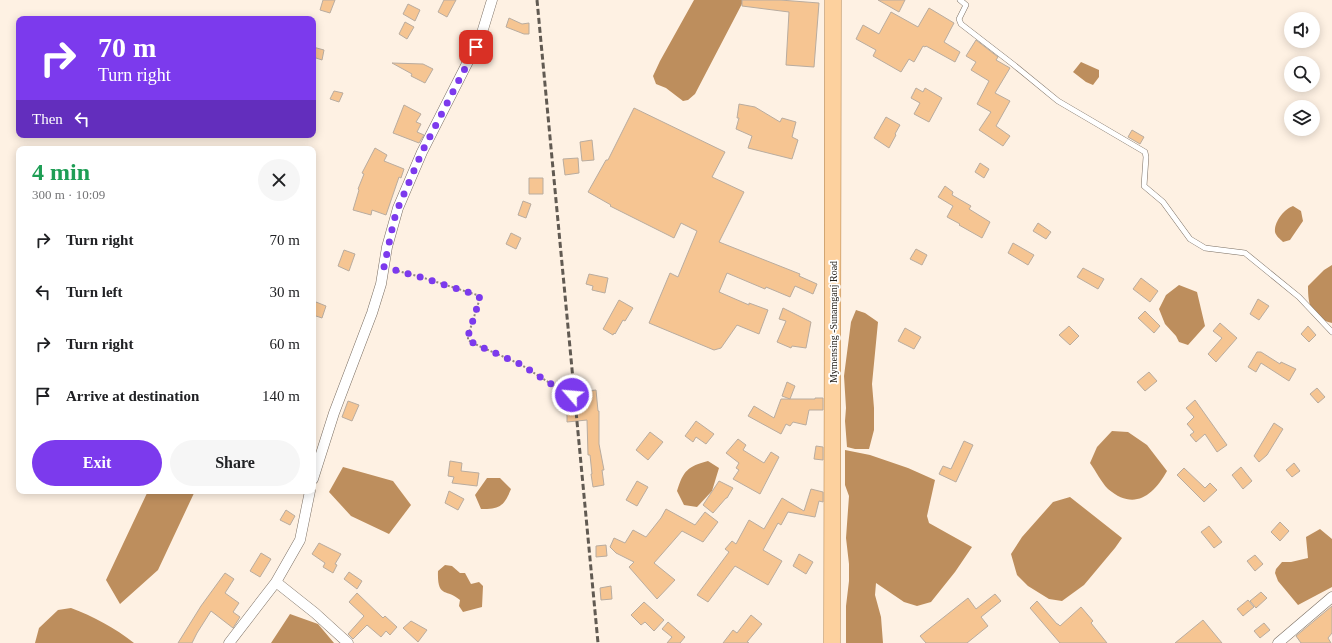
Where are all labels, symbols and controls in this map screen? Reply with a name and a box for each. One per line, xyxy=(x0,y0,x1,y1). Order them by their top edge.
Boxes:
map controls xyxy=(1284,12,1320,136)
button: sound xyxy=(1284,12,1320,48)
pin xyxy=(459,30,493,64)
icon: right xyxy=(32,32,84,84)
text: 70 m xyxy=(98,32,156,63)
icon: arrive xyxy=(465,36,487,58)
button: search xyxy=(1284,56,1320,92)
text: Turn right xyxy=(98,65,171,85)
button: layers xyxy=(1284,100,1320,136)
icon: left xyxy=(71,108,93,130)
text: Then xyxy=(32,111,63,127)
text: 4 min xyxy=(32,159,90,185)
button: close xyxy=(258,159,300,201)
text: 300 m · 10:09 xyxy=(32,187,105,202)
icon: right xyxy=(32,229,54,251)
text: Turn right xyxy=(66,232,133,248)
text: 70 m xyxy=(270,232,300,248)
street label: Mymensing -Sunamganj Road xyxy=(828,261,839,383)
icon: left xyxy=(32,281,54,303)
text: Turn left xyxy=(66,284,123,300)
text: 30 m xyxy=(270,284,300,300)
icon: right xyxy=(32,333,54,355)
text: Turn right xyxy=(66,336,133,352)
text: 60 m xyxy=(270,336,300,352)
position arrow xyxy=(551,374,593,416)
icon: arrive xyxy=(32,385,54,407)
text: Arrive at destination xyxy=(66,388,199,404)
text: 140 m xyxy=(262,388,300,404)
button: Exit xyxy=(32,440,162,486)
button: Share xyxy=(170,440,300,486)

